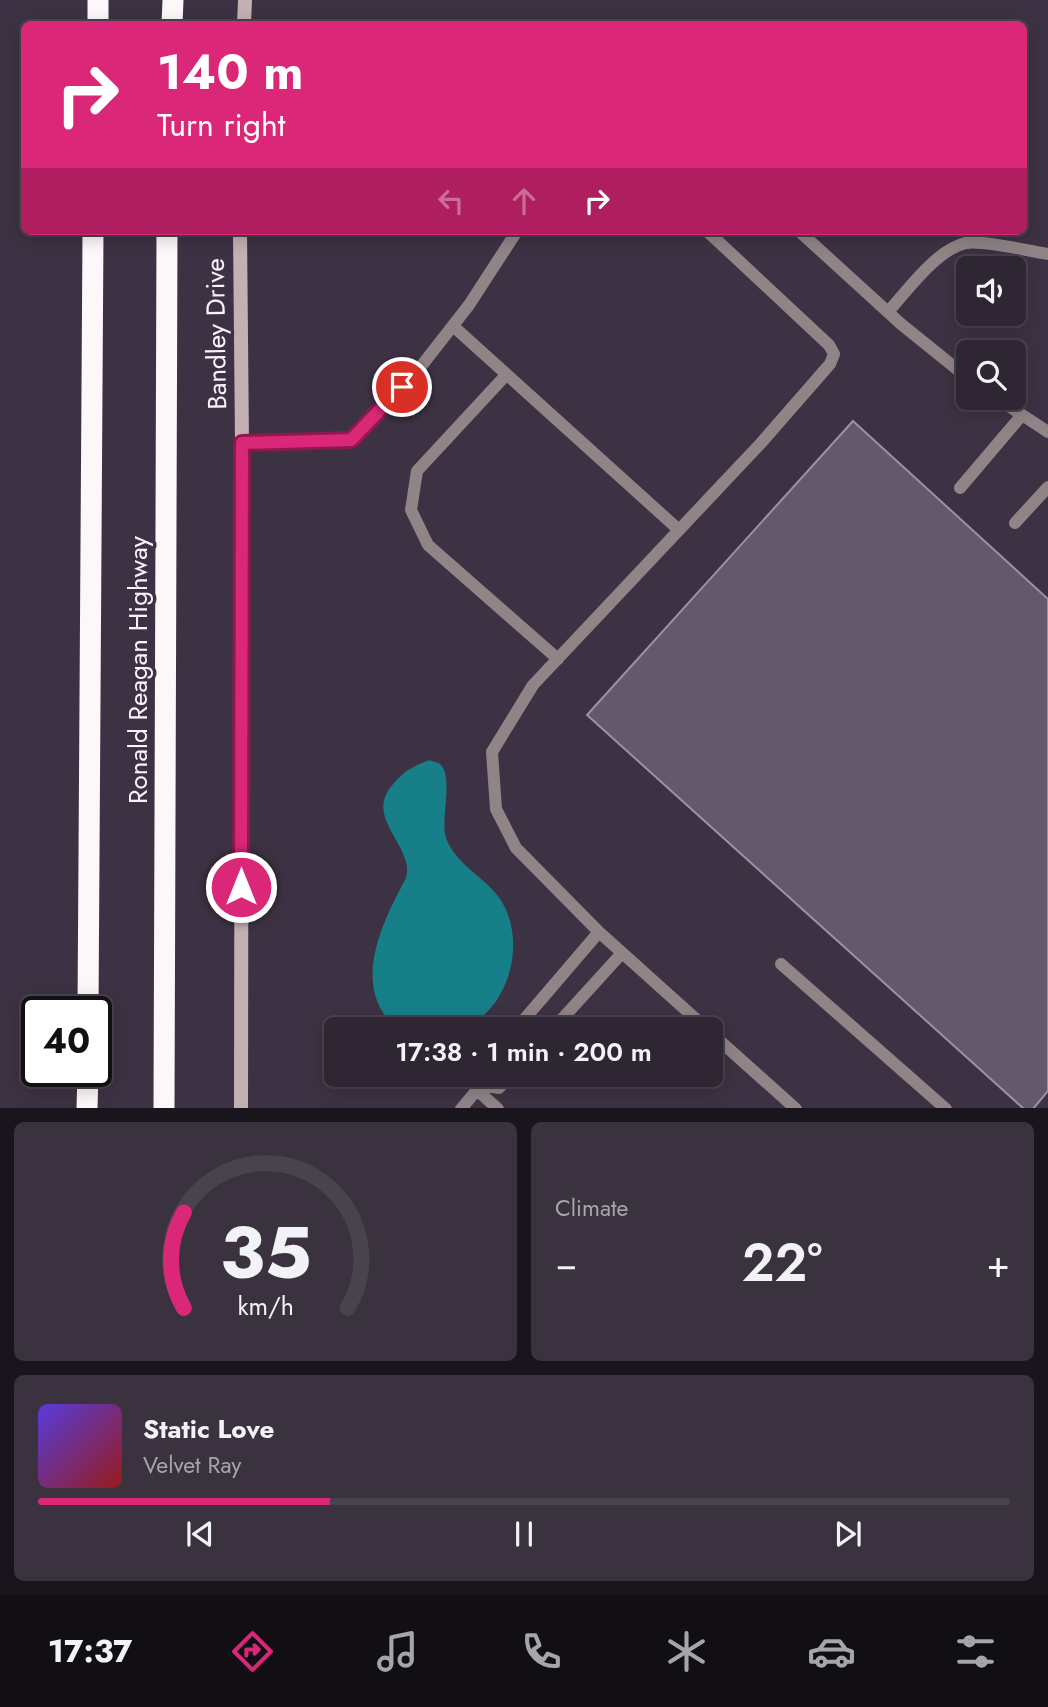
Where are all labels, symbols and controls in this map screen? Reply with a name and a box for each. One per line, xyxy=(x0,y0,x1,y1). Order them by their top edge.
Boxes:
text: 140 m xyxy=(157,37,303,107)
icon: right xyxy=(42,49,133,140)
text: Turn right xyxy=(157,102,286,148)
icon: left xyxy=(432,182,470,220)
icon: ahead xyxy=(505,182,543,220)
icon: right xyxy=(578,182,616,220)
map controls xyxy=(956,256,1026,410)
button: sound xyxy=(956,256,1026,326)
street label: Bandley Drive xyxy=(196,258,236,410)
button: search xyxy=(956,340,1026,410)
pin xyxy=(372,357,432,417)
icon: arrive xyxy=(383,368,421,406)
street label: Ronald Reagan Highway xyxy=(119,535,157,804)
position arrow xyxy=(204,850,278,924)
speed limit sign: 40 xyxy=(21,996,112,1087)
text: 17:38 · 1 min · 200 m xyxy=(395,1033,652,1071)
text: Climate xyxy=(555,1191,628,1225)
text: 35 xyxy=(219,1200,312,1305)
text: 22° xyxy=(742,1225,822,1301)
text: − xyxy=(555,1236,577,1291)
text: + xyxy=(987,1236,1010,1291)
text: km/h xyxy=(237,1287,294,1323)
text: Static Love xyxy=(143,1410,275,1448)
text: Velvet Ray xyxy=(143,1448,241,1482)
icon: previous xyxy=(181,1515,219,1553)
icon: pause xyxy=(505,1515,543,1553)
icon: next xyxy=(829,1515,867,1553)
icon: directions xyxy=(228,1627,277,1676)
icon: music xyxy=(373,1627,422,1676)
icon: phone xyxy=(517,1627,566,1676)
icon: climate xyxy=(662,1627,711,1676)
icon: car xyxy=(807,1627,856,1676)
icon: filters xyxy=(951,1627,1000,1676)
text: 17:37 xyxy=(48,1628,132,1674)

